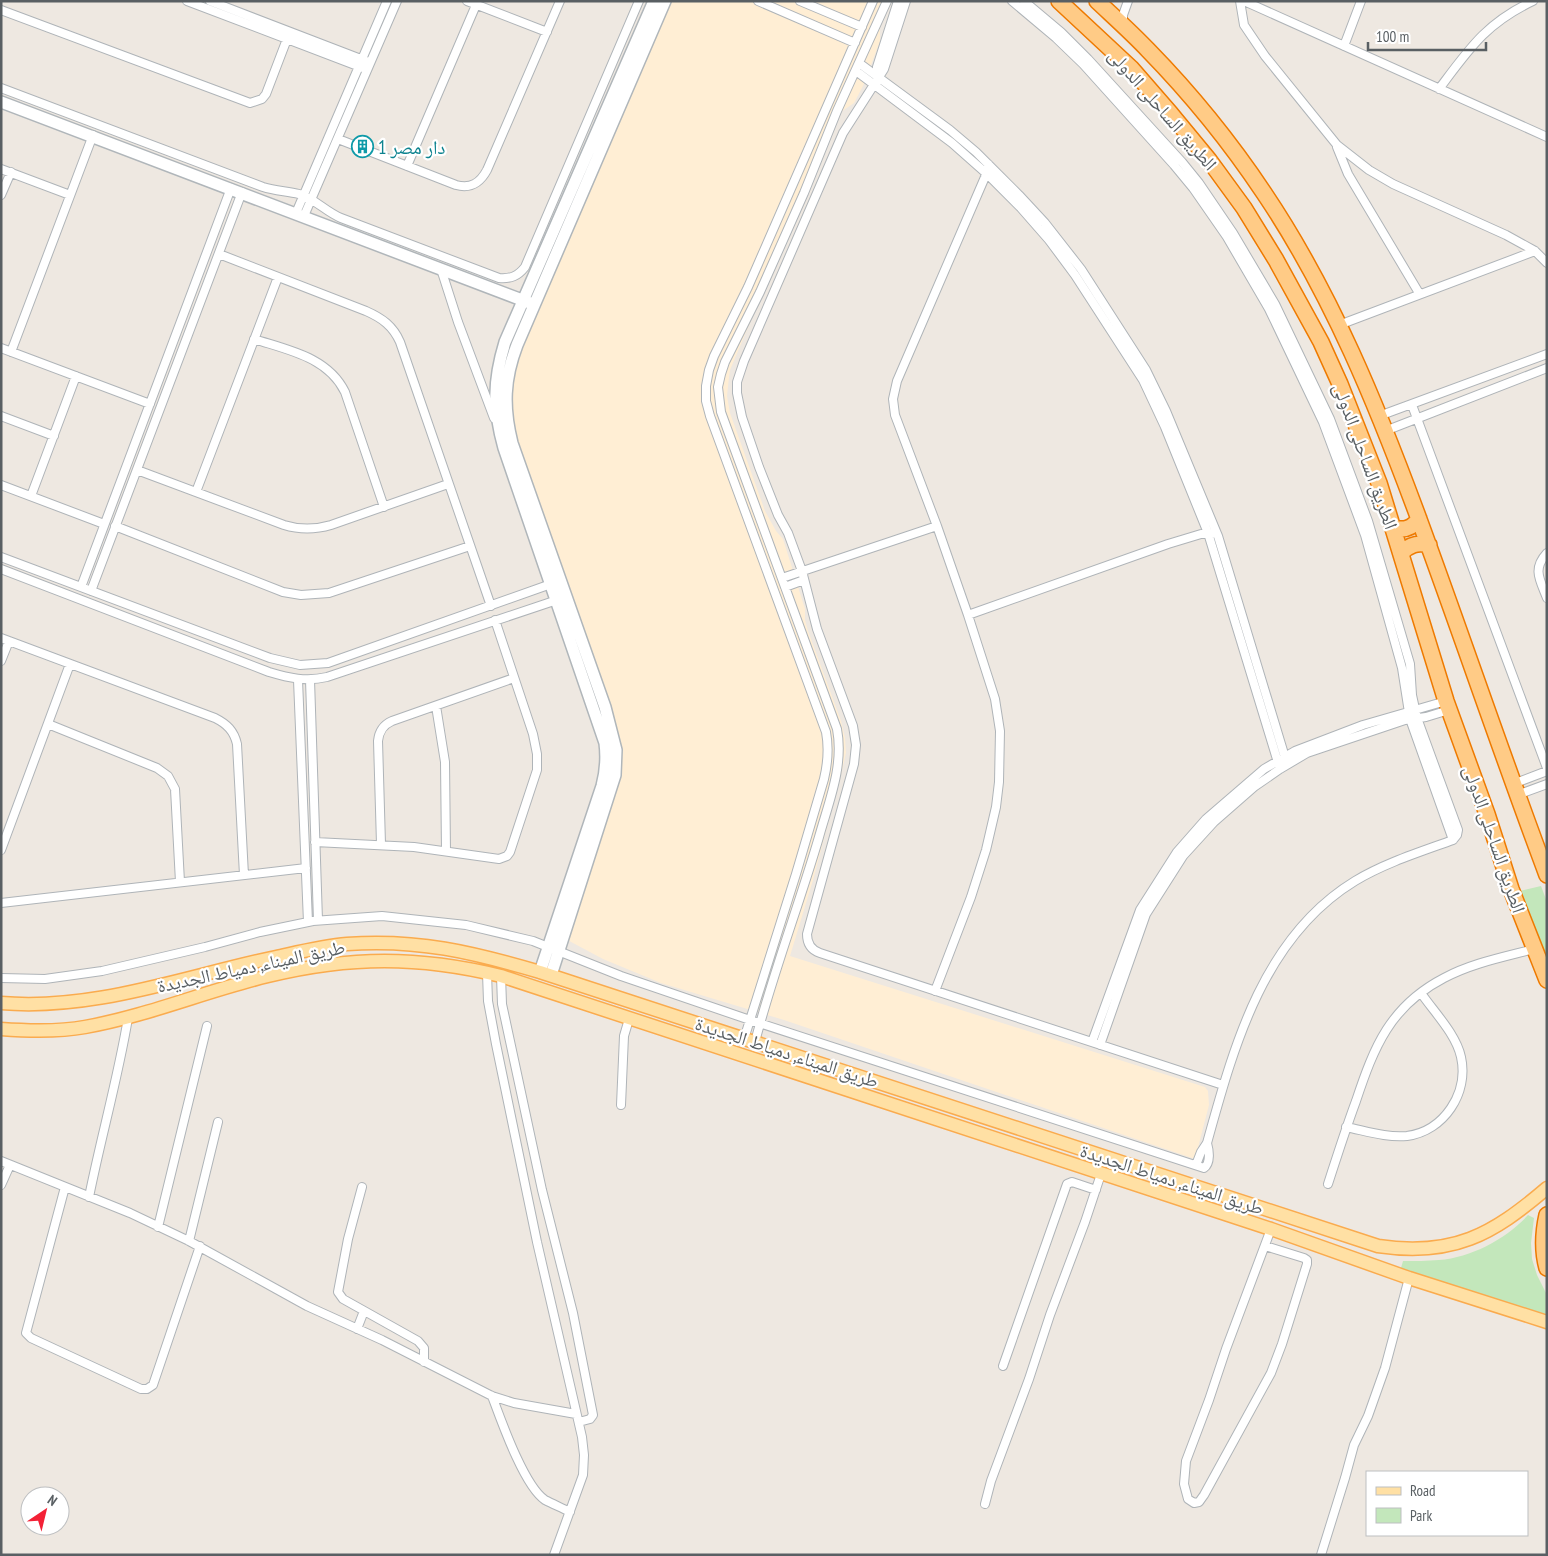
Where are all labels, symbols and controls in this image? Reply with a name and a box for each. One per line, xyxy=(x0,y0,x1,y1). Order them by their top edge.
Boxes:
scale bar xyxy=(1368,20,1486,52)
text: 100 m xyxy=(1376,27,1409,46)
street label: الطريق الساحلى الدولى xyxy=(1103,43,1223,175)
building icon: دار مصر 1 xyxy=(350,135,374,159)
place label: دار مصر 1 xyxy=(378,135,446,159)
street label: الطريق الساحلى الدولى xyxy=(1328,379,1404,533)
street label: الطريق الساحلى الدولى xyxy=(1459,762,1531,916)
street label: طريق الميناء, دمياط الجديدة xyxy=(155,934,347,998)
street label: طريق الميناء, دمياط الجديدة xyxy=(692,1011,882,1093)
street label: طريق الميناء, دمياط الجديدة xyxy=(1077,1138,1267,1220)
legend xyxy=(1366,1471,1528,1536)
text: Road xyxy=(1410,1481,1436,1500)
north arrow xyxy=(20,1486,70,1536)
text: N xyxy=(44,1491,61,1510)
text: Park xyxy=(1410,1506,1432,1525)

